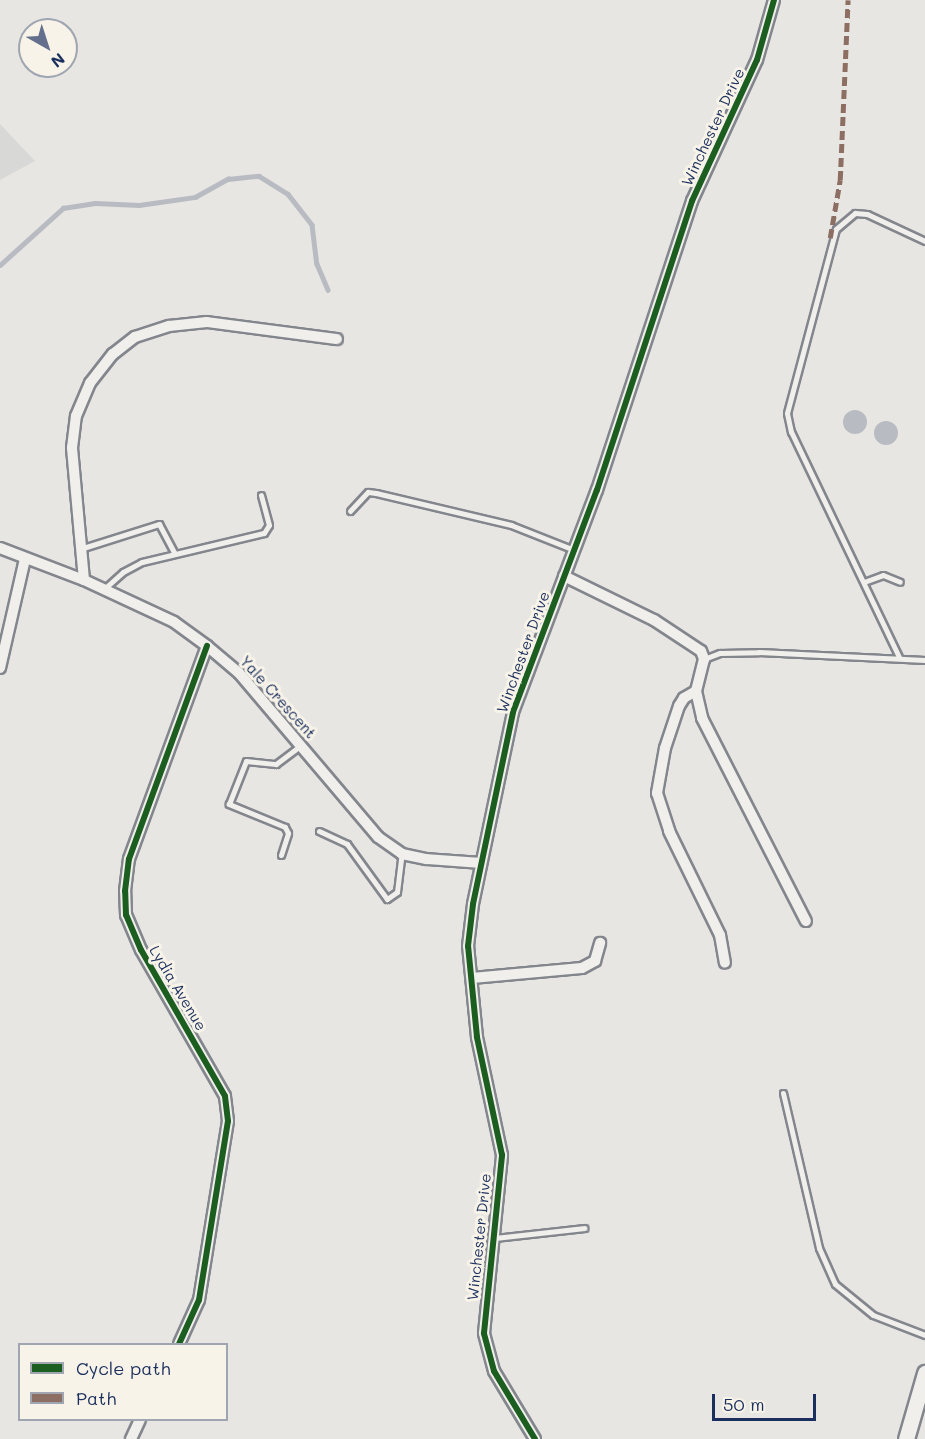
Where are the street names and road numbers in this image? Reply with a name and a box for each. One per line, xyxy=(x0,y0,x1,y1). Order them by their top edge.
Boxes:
street label: Winchester Drive xyxy=(678,65,748,189)
street label: Winchester Drive xyxy=(493,589,553,715)
street label: Yale Crescent xyxy=(236,652,320,742)
street label: Lydia Avenue xyxy=(146,942,210,1034)
street label: Winchester Drive xyxy=(463,1173,495,1301)

